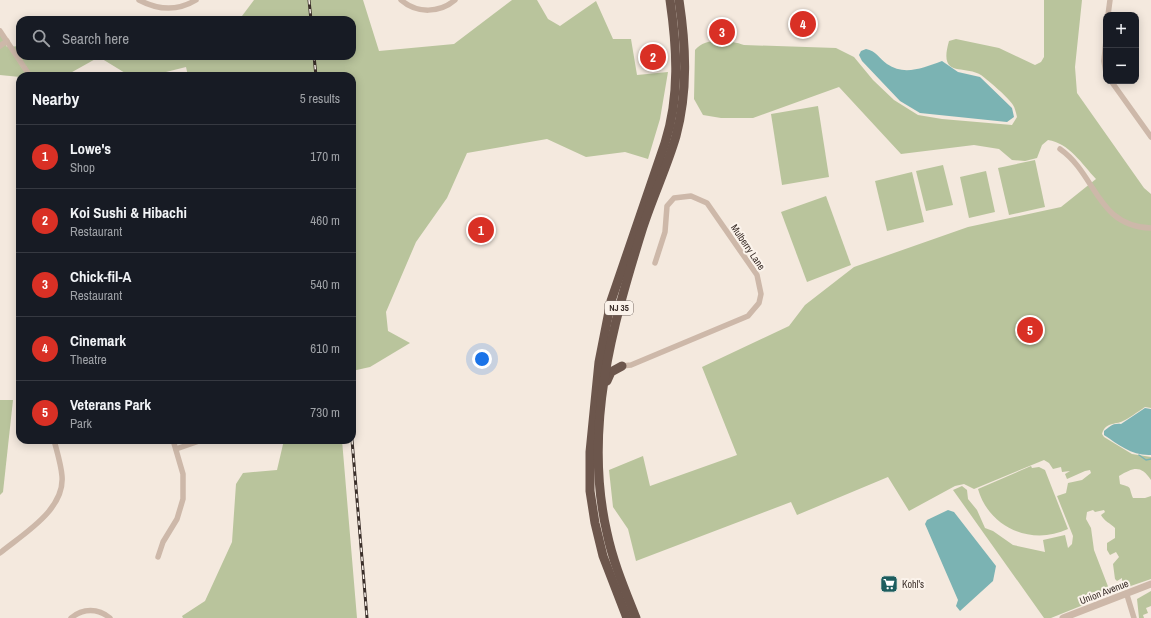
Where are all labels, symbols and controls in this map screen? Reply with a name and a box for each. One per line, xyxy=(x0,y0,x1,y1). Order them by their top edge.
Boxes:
pin: 4 xyxy=(790,9,816,39)
map controls xyxy=(1103,12,1139,84)
button: + xyxy=(1103,12,1139,48)
search box xyxy=(16,16,356,60)
pin: 3 xyxy=(709,17,735,47)
icon: search xyxy=(30,27,52,49)
text: Search here xyxy=(62,28,129,49)
pin: 2 xyxy=(640,42,666,72)
button: − xyxy=(1103,48,1139,84)
text: Nearby xyxy=(32,87,79,110)
text: 5 results xyxy=(300,90,340,107)
text: Lowe's xyxy=(70,138,111,159)
text: 1 xyxy=(42,148,48,165)
text: 170 m xyxy=(310,148,340,165)
text: Shop xyxy=(70,159,95,176)
text: Koi Sushi & Hibachi xyxy=(70,202,187,223)
text: 2 xyxy=(42,212,48,229)
text: 460 m xyxy=(310,212,340,229)
pin: 1 xyxy=(468,215,494,245)
street label: Mulberry Lane xyxy=(728,222,768,273)
text: Restaurant xyxy=(70,223,122,240)
text: Chick-fil-A xyxy=(70,266,132,287)
text: 3 xyxy=(42,276,48,293)
text: 540 m xyxy=(310,276,340,293)
text: Restaurant xyxy=(70,287,122,304)
road number: NJ 35 xyxy=(605,301,633,315)
pin: 5 xyxy=(1017,315,1043,345)
text: Cinemark xyxy=(70,330,126,351)
text: 4 xyxy=(42,340,48,357)
text: 610 m xyxy=(310,340,340,357)
your location xyxy=(472,349,492,369)
text: Theatre xyxy=(70,351,107,368)
text: Veterans Park xyxy=(70,394,151,415)
text: 5 xyxy=(42,404,48,421)
text: 730 m xyxy=(310,404,340,421)
text: Park xyxy=(70,415,92,432)
supermarket icon: Kohl's xyxy=(879,574,899,594)
street label: Union Avenue xyxy=(1078,577,1131,607)
place label: Kohl's xyxy=(902,578,924,591)

